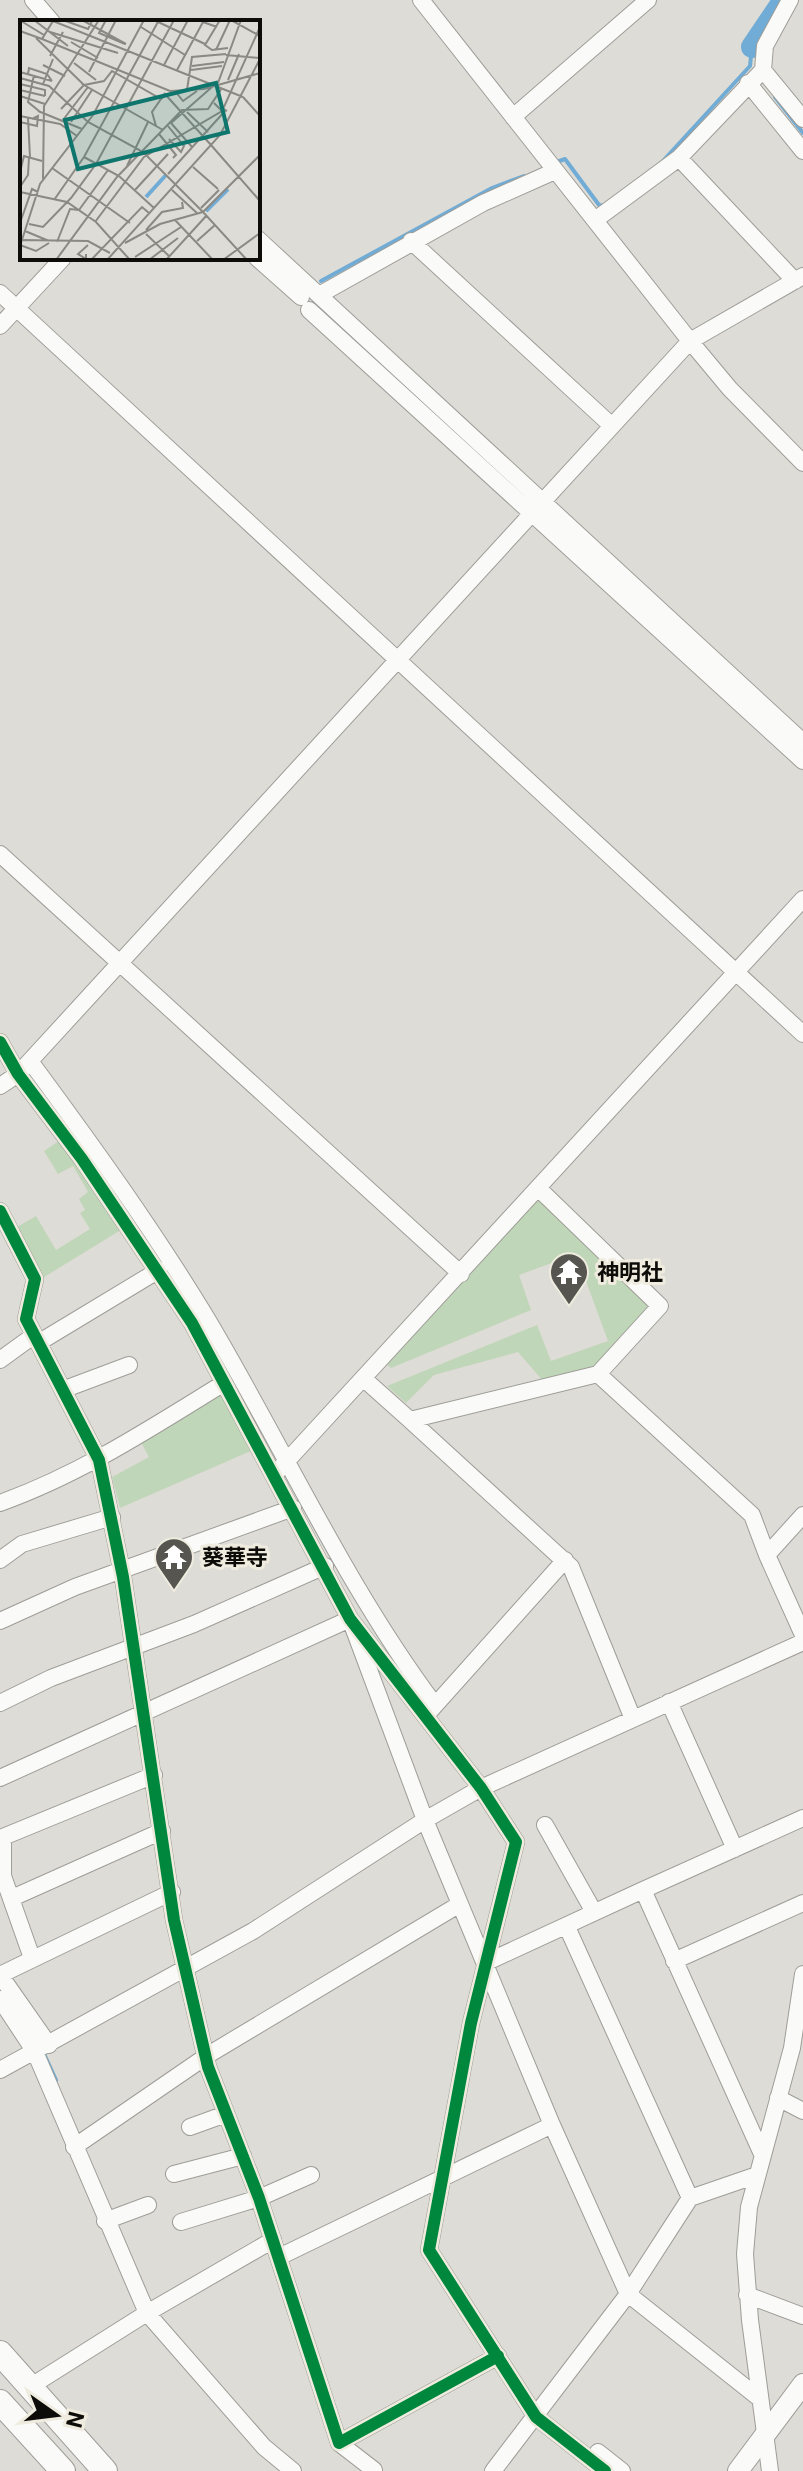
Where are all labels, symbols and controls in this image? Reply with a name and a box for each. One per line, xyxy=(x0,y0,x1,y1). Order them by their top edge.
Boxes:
inset map xyxy=(20,20,260,260)
temple icon: 神明社 xyxy=(548,1251,590,1306)
place label: 神明社 xyxy=(597,1260,663,1285)
temple icon: 葵華寺 xyxy=(153,1536,195,1591)
place label: 葵華寺 xyxy=(202,1545,268,1570)
north arrow xyxy=(16,2375,96,2455)
text: N xyxy=(61,2409,89,2430)

